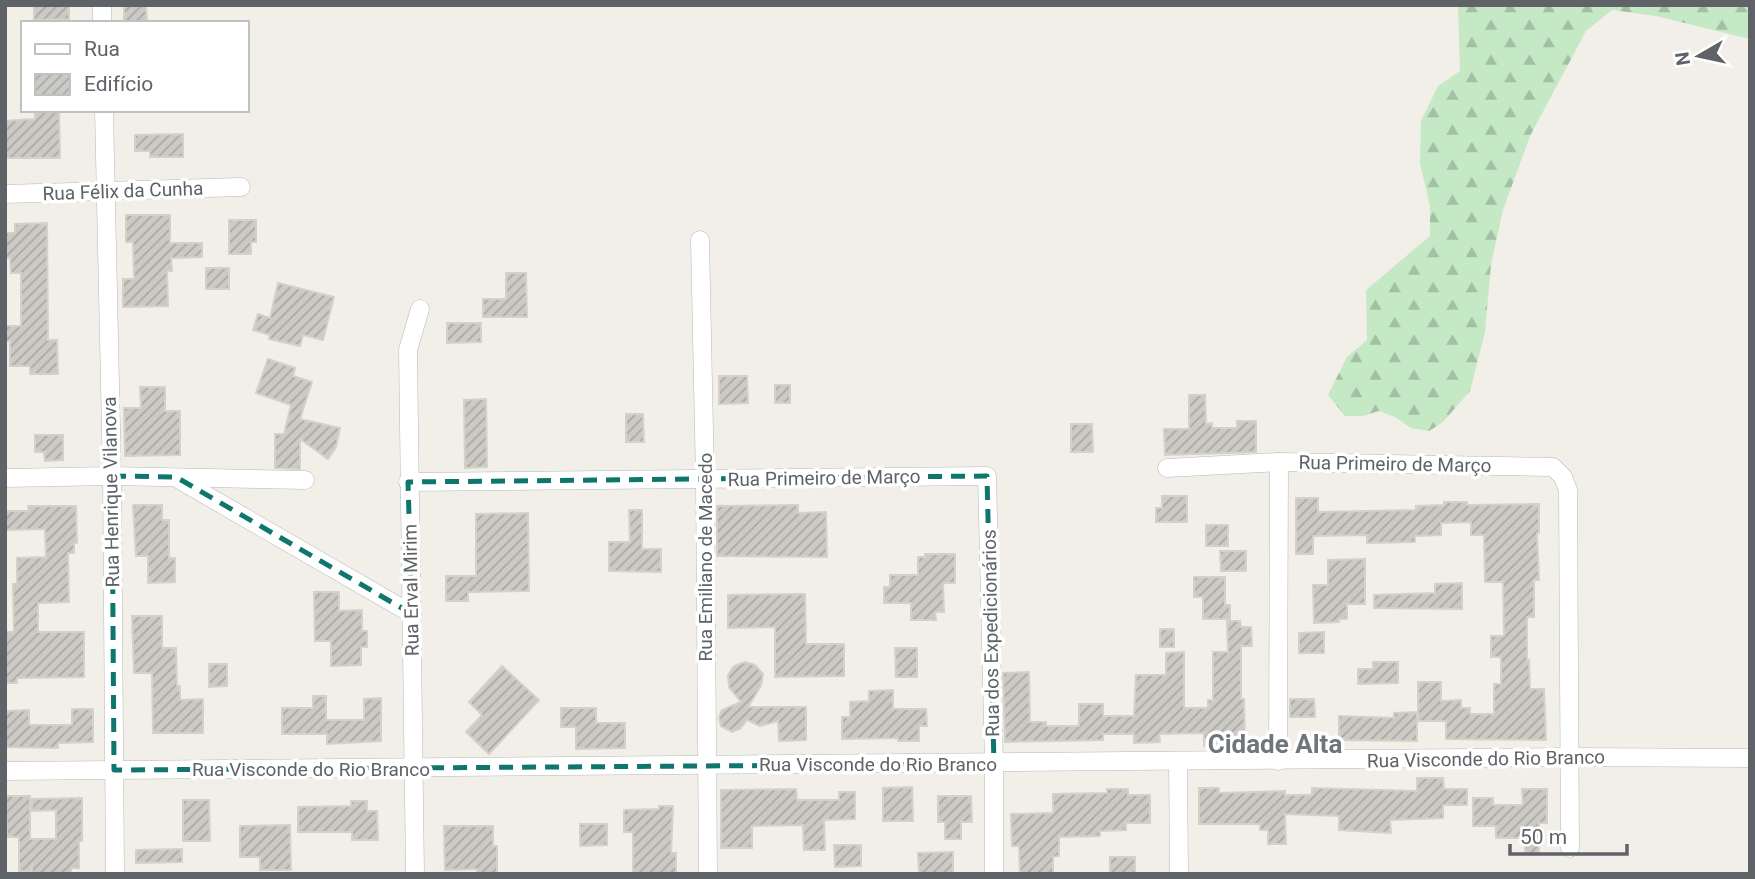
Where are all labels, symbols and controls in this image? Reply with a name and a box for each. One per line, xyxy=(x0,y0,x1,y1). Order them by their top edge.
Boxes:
legend xyxy=(21,21,248,112)
north arrow xyxy=(1664,21,1734,91)
text: Rua xyxy=(84,37,120,61)
text: N xyxy=(1670,50,1695,67)
text: Edifício xyxy=(84,72,153,96)
street label: Rua Félix da Cunha xyxy=(42,177,204,205)
street label: Rua Henrique Vilanova xyxy=(98,396,124,588)
street label: Rua Primeiro de Março xyxy=(1298,451,1492,477)
street label: Rua Emiliano de Macedo xyxy=(694,453,717,661)
street label: Rua Primeiro de Março xyxy=(727,465,921,491)
street label: Rua Erval Mirim xyxy=(398,524,424,656)
street label: Rua dos Expedicionários xyxy=(978,529,1004,737)
district label: Cidade Alta xyxy=(1208,729,1342,759)
street label: Rua Visconde do Rio Branco xyxy=(1367,745,1605,773)
street label: Rua Visconde do Rio Branco xyxy=(759,753,997,776)
street label: Rua Visconde do Rio Branco xyxy=(192,758,430,781)
scale bar xyxy=(1510,812,1627,856)
text: 50 m xyxy=(1520,825,1567,849)

